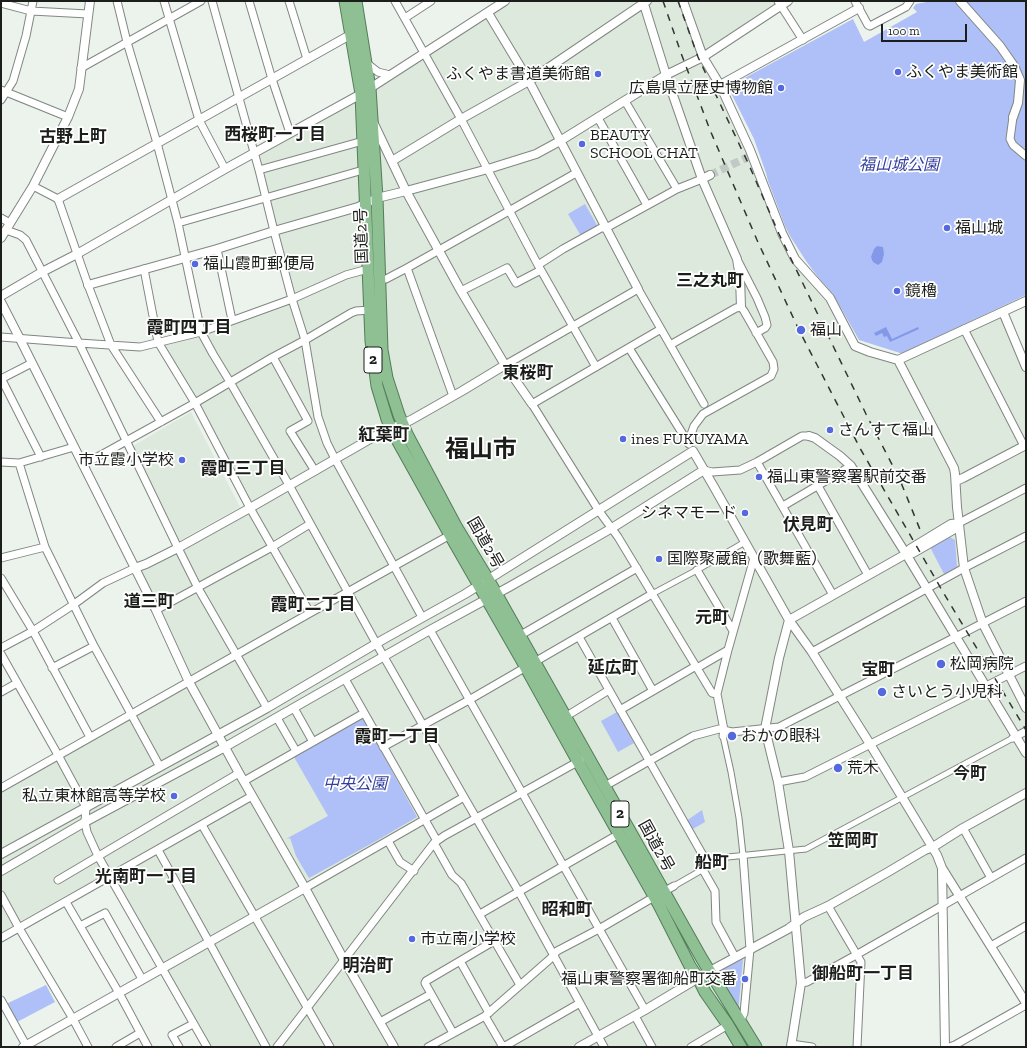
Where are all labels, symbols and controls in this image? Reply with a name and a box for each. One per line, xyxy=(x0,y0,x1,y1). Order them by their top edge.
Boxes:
scale bar xyxy=(883,16,969,42)
text: 100 m xyxy=(888,24,920,38)
place label: ふくやま美術館 xyxy=(906,62,1018,82)
place label: ふくやま書道美術館 xyxy=(446,64,590,84)
marker: ふくやま美術館 xyxy=(893,67,903,77)
marker: ふくやま書道美術館 xyxy=(593,69,603,79)
place label: 広島県立歴史博物館 xyxy=(629,78,773,98)
marker: 広島県立歴史博物館 xyxy=(776,83,786,93)
district label: 西桜町一丁目 xyxy=(224,125,326,145)
place label: BEAUTY SCHOOL CHAT xyxy=(590,125,698,163)
district label: 古野上町 xyxy=(39,127,107,147)
marker: BEAUTY SCHOOL CHAT xyxy=(577,139,587,149)
park label: 福山城公園 xyxy=(859,155,939,175)
street label: 国道2号 xyxy=(351,208,373,264)
place label: 福山城 xyxy=(955,218,1003,238)
marker: 福山城 xyxy=(942,223,952,233)
place label: 福山霞町郵便局 xyxy=(203,254,315,274)
marker: 福山霞町郵便局 xyxy=(190,259,200,269)
district label: 三之丸町 xyxy=(676,271,744,291)
place label: 鏡櫓 xyxy=(905,281,937,301)
marker: 鏡櫓 xyxy=(892,286,902,296)
district label: 霞町四丁目 xyxy=(147,318,231,338)
place label: 福山 xyxy=(810,320,842,340)
marker: 福山 xyxy=(795,324,807,336)
road number: 2 xyxy=(364,347,382,373)
district label: 東桜町 xyxy=(503,363,553,383)
place label: さんすて福山 xyxy=(838,420,934,440)
district label: 紅葉町 xyxy=(359,425,409,445)
marker: さんすて福山 xyxy=(825,425,835,435)
place label: ines FUKUYAMA xyxy=(631,429,748,449)
marker: ines FUKUYAMA xyxy=(618,434,628,444)
district label: 福山市 xyxy=(445,436,517,464)
place label: 市立霞小学校 xyxy=(78,450,174,470)
marker: 市立霞小学校 xyxy=(177,455,187,465)
district label: 霞町三丁目 xyxy=(201,459,285,479)
place label: 福山東警察署駅前交番 xyxy=(767,467,927,487)
marker: 福山東警察署駅前交番 xyxy=(754,472,764,482)
place label: シネマモード xyxy=(641,503,737,523)
marker: シネマモード xyxy=(740,508,750,518)
street label: 国道2号 xyxy=(463,514,507,572)
district label: 伏見町 xyxy=(783,515,833,535)
place label: 国際聚蔵館（歌舞藍） xyxy=(667,549,827,569)
marker: 国際聚蔵館（歌舞藍） xyxy=(654,554,664,564)
district label: 道三町 xyxy=(124,592,174,612)
district label: 霞町二丁目 xyxy=(271,595,355,615)
district label: 元町 xyxy=(695,608,729,628)
place label: 松岡病院 xyxy=(950,654,1014,674)
district label: 延広町 xyxy=(588,658,638,678)
marker: 松岡病院 xyxy=(935,658,947,670)
district label: 宝町 xyxy=(861,660,895,680)
place label: さいとう小児科 xyxy=(891,682,1003,702)
marker: さいとう小児科 xyxy=(876,686,888,698)
place label: おかの眼科 xyxy=(741,726,821,746)
district label: 霞町一丁目 xyxy=(355,727,439,747)
marker: おかの眼科 xyxy=(726,730,738,742)
place label: 荒木 xyxy=(847,758,879,778)
marker: 荒木 xyxy=(832,762,844,774)
district label: 今町 xyxy=(953,764,987,784)
park label: 中央公園 xyxy=(323,774,387,794)
place label: 私立東林館高等学校 xyxy=(22,786,166,806)
marker: 私立東林館高等学校 xyxy=(169,791,179,801)
road number: 2 xyxy=(611,801,629,827)
street label: 国道2号 xyxy=(634,817,678,875)
district label: 笠岡町 xyxy=(828,831,878,851)
district label: 船町 xyxy=(695,853,729,873)
district label: 光南町一丁目 xyxy=(95,867,197,887)
district label: 昭和町 xyxy=(542,900,592,920)
place label: 市立南小学校 xyxy=(420,929,516,949)
marker: 市立南小学校 xyxy=(407,934,417,944)
district label: 明治町 xyxy=(343,956,393,976)
district label: 御船町一丁目 xyxy=(812,964,914,984)
place label: 福山東警察署御船町交番 xyxy=(561,969,737,989)
marker: 福山東警察署御船町交番 xyxy=(740,974,750,984)

